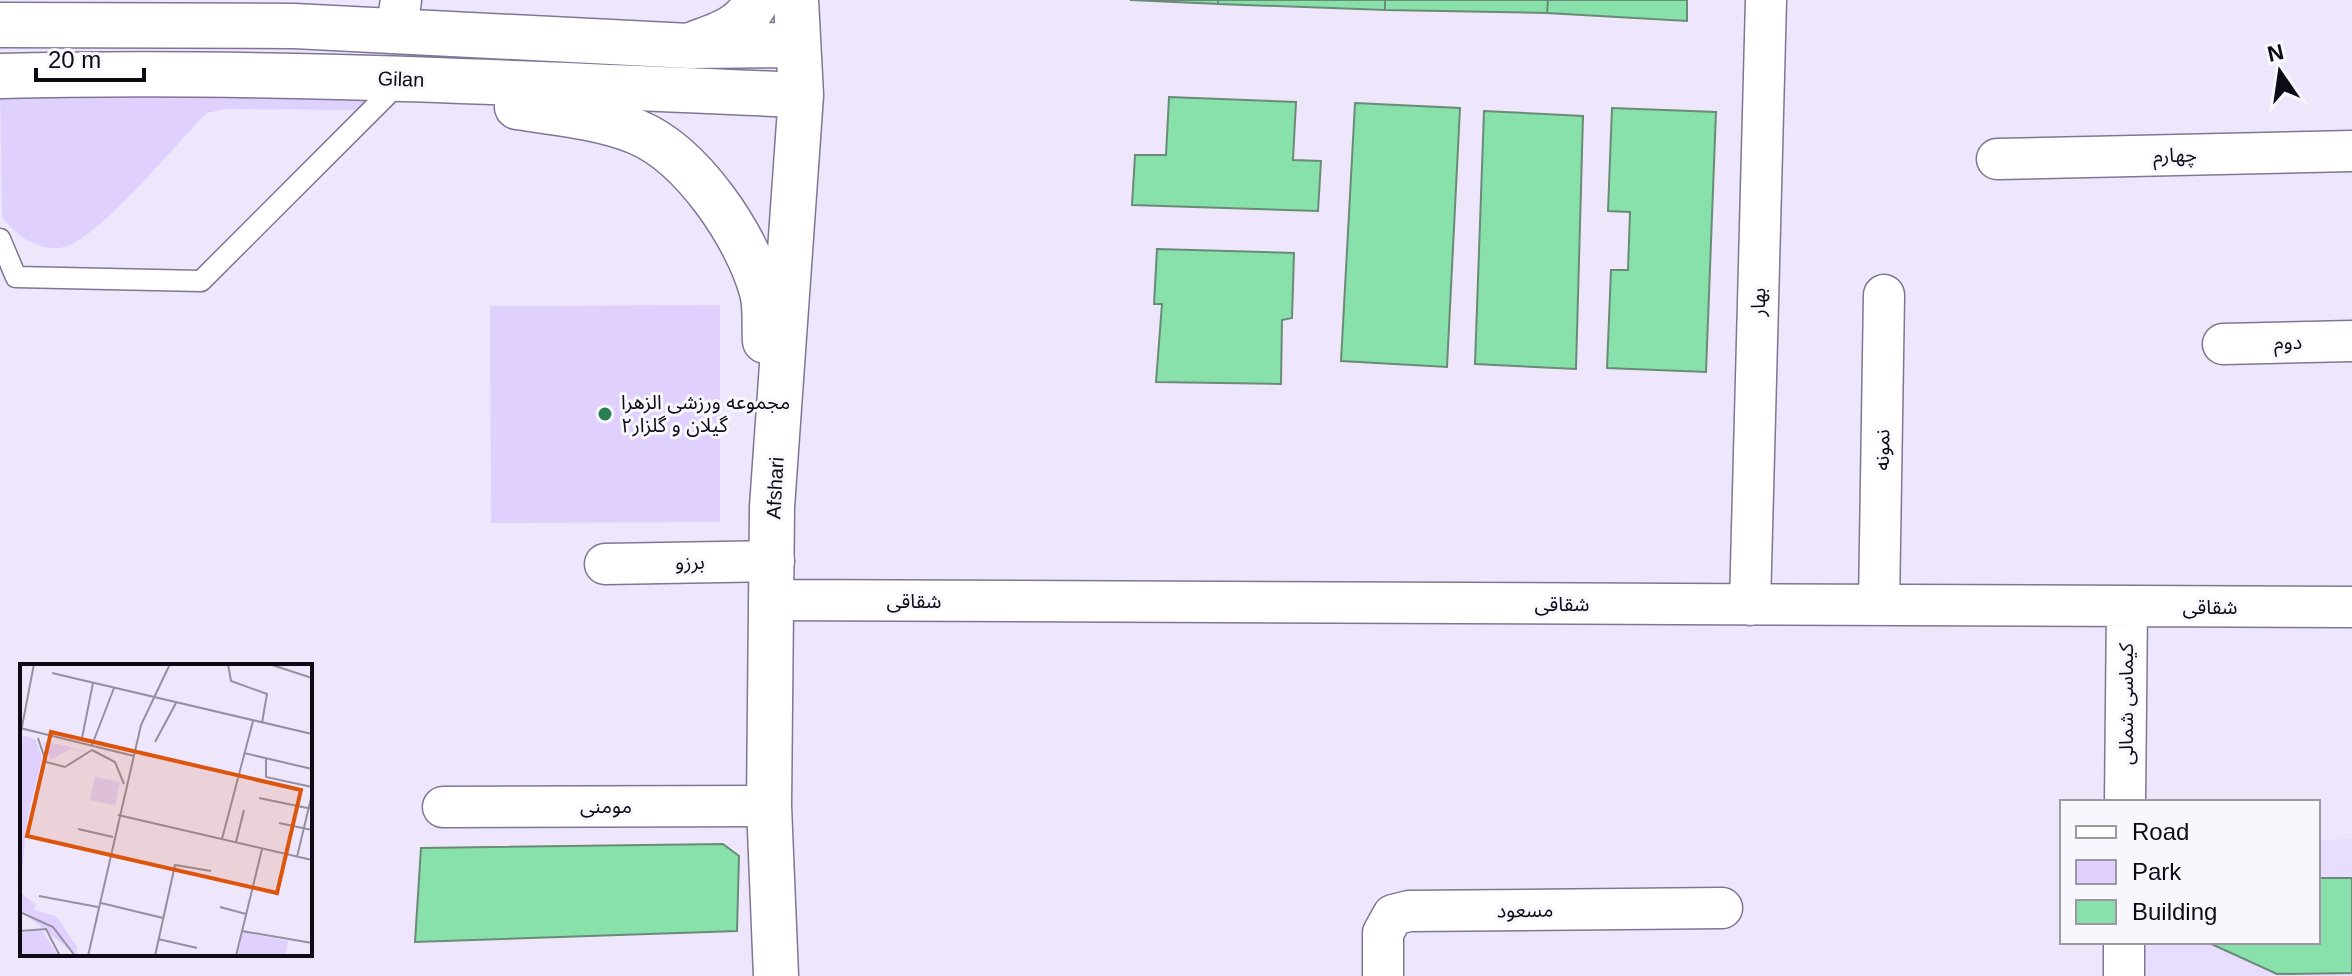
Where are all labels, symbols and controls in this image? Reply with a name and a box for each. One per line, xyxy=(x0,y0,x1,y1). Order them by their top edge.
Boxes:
scale bar xyxy=(36,32,144,82)
north arrow xyxy=(2240,32,2320,112)
text: N xyxy=(2265,39,2286,67)
text: 20 m xyxy=(48,46,101,73)
street label: Gilan xyxy=(377,67,425,91)
street label: چهارم xyxy=(2153,144,2197,170)
street label: بهار xyxy=(1747,287,1770,318)
street label: دوم xyxy=(2274,331,2302,357)
place label: مجموعه ورزشی الزهرا گیلان و گلزار۲ xyxy=(621,391,790,437)
marker: مجموعه ورزشی الزهرا گیلان و گلزار۲ xyxy=(596,405,614,423)
street label: نمونه xyxy=(1871,429,1894,471)
street label: Afshari xyxy=(762,456,788,520)
street label: برزو xyxy=(675,551,705,574)
street label: شقاقی xyxy=(886,590,942,613)
street label: شقاقی xyxy=(1534,593,1590,616)
street label: شقاقی xyxy=(2182,596,2238,619)
street label: کیماسی شمالی xyxy=(2115,642,2138,765)
inset map xyxy=(20,664,312,956)
street label: مومنی xyxy=(580,795,632,818)
legend xyxy=(2060,800,2320,944)
text: Road xyxy=(2132,818,2189,845)
text: Park xyxy=(2132,858,2182,885)
text: Building xyxy=(2132,898,2217,925)
street label: مسعود xyxy=(1496,899,1554,922)

